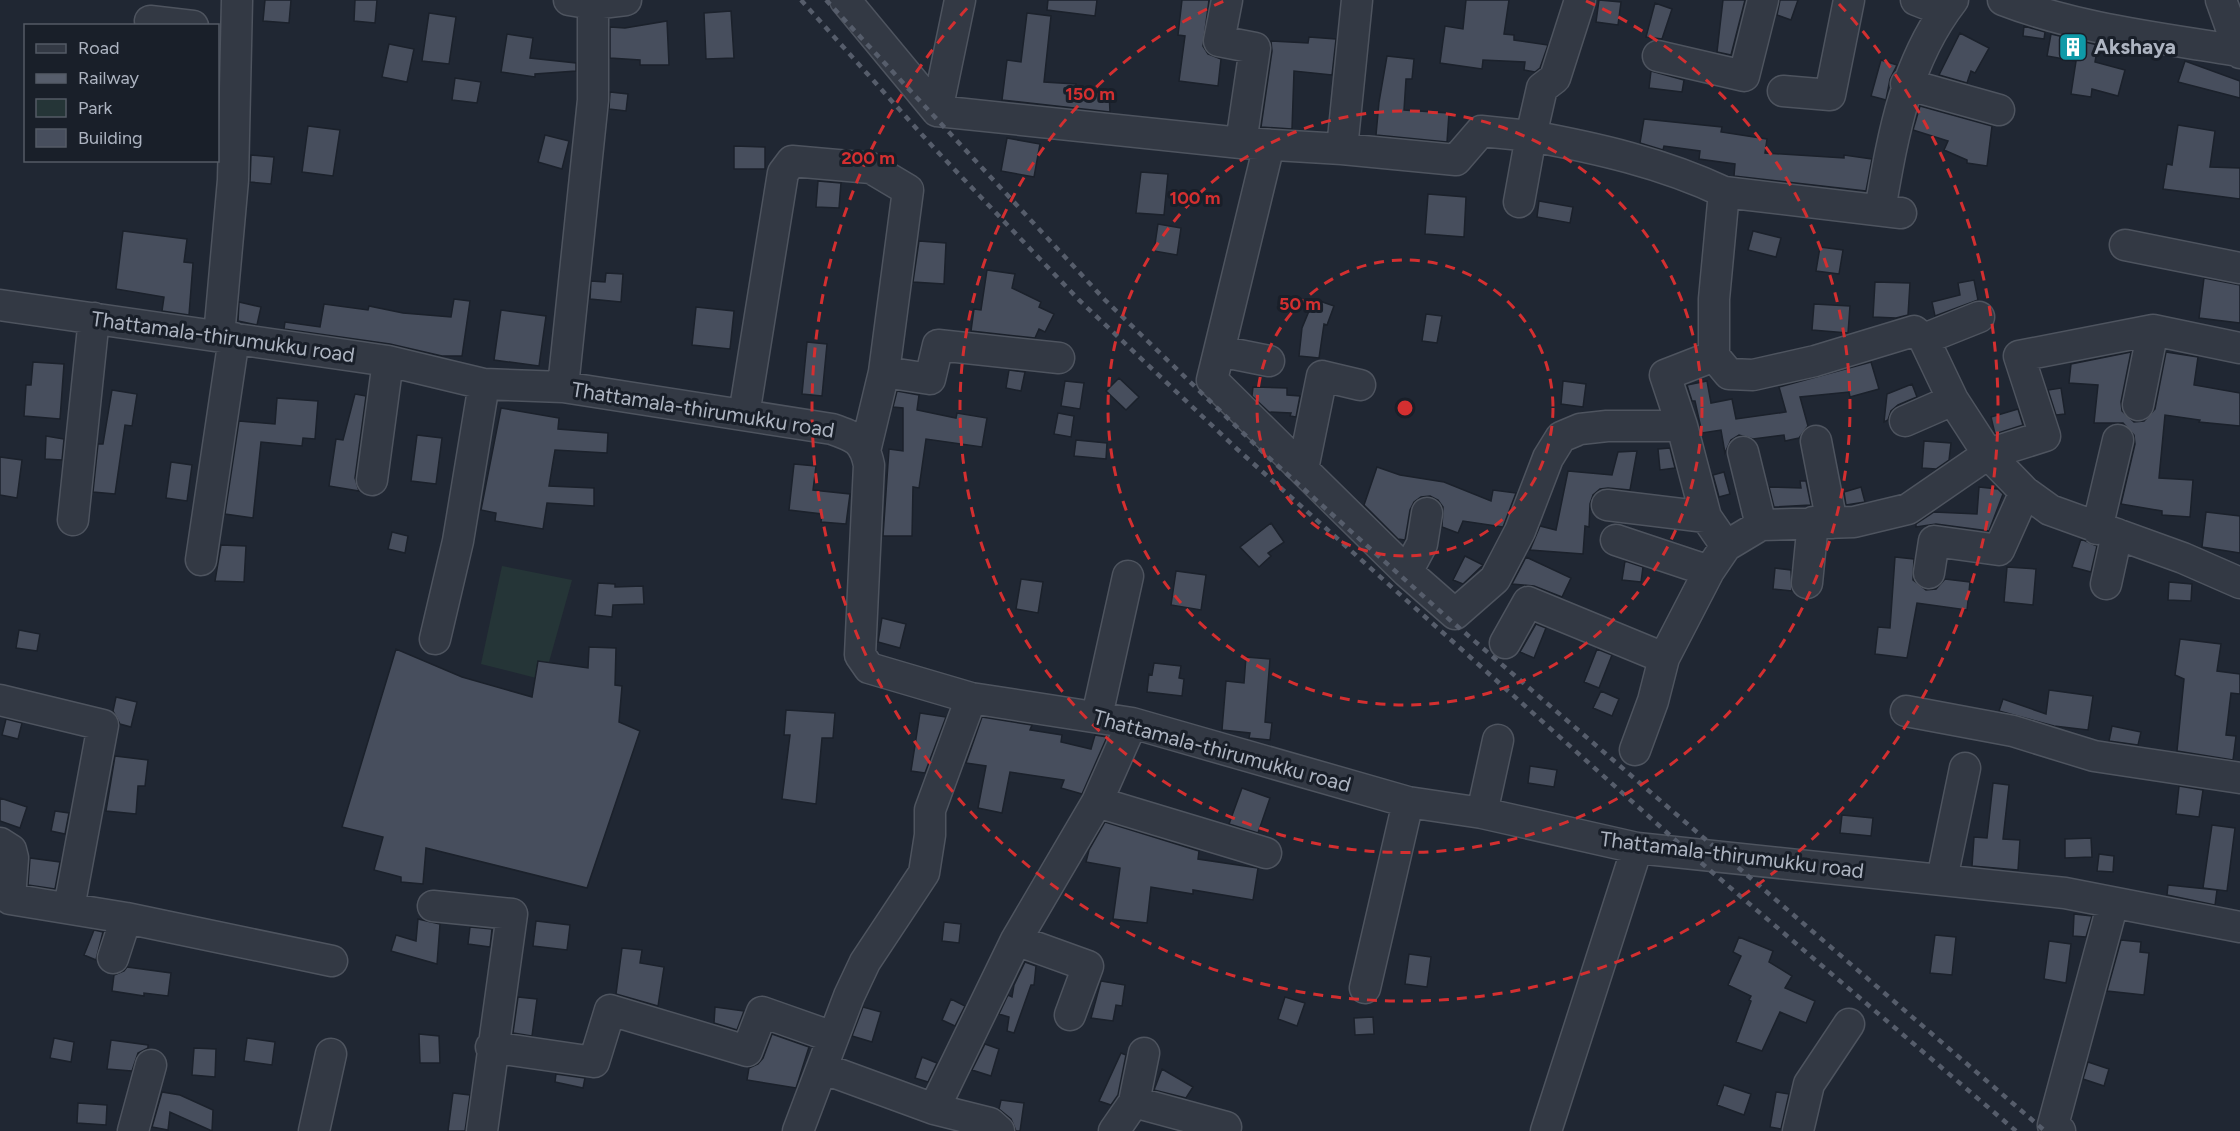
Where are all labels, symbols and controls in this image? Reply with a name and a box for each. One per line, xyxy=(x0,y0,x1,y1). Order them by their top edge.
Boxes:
legend xyxy=(24,24,219,162)
building icon: Akshaya xyxy=(2057,31,2089,63)
place label: Akshaya xyxy=(2094,34,2176,59)
text: Road xyxy=(78,37,119,59)
text: Railway xyxy=(78,67,140,89)
text: 150 m xyxy=(1065,83,1115,105)
text: Park xyxy=(78,97,113,119)
text: Building xyxy=(78,127,143,149)
text: 200 m xyxy=(841,147,895,169)
text: 100 m xyxy=(1170,187,1220,209)
text: 50 m xyxy=(1279,293,1321,315)
street label: Thattamala-thirumukku road xyxy=(90,306,356,367)
street label: Thattamala-thirumukku road xyxy=(570,376,836,443)
centre of rings xyxy=(1395,398,1415,418)
street label: Thattamala-thirumukku road xyxy=(1091,704,1354,797)
street label: Thattamala-thirumukku road xyxy=(1599,826,1865,883)

